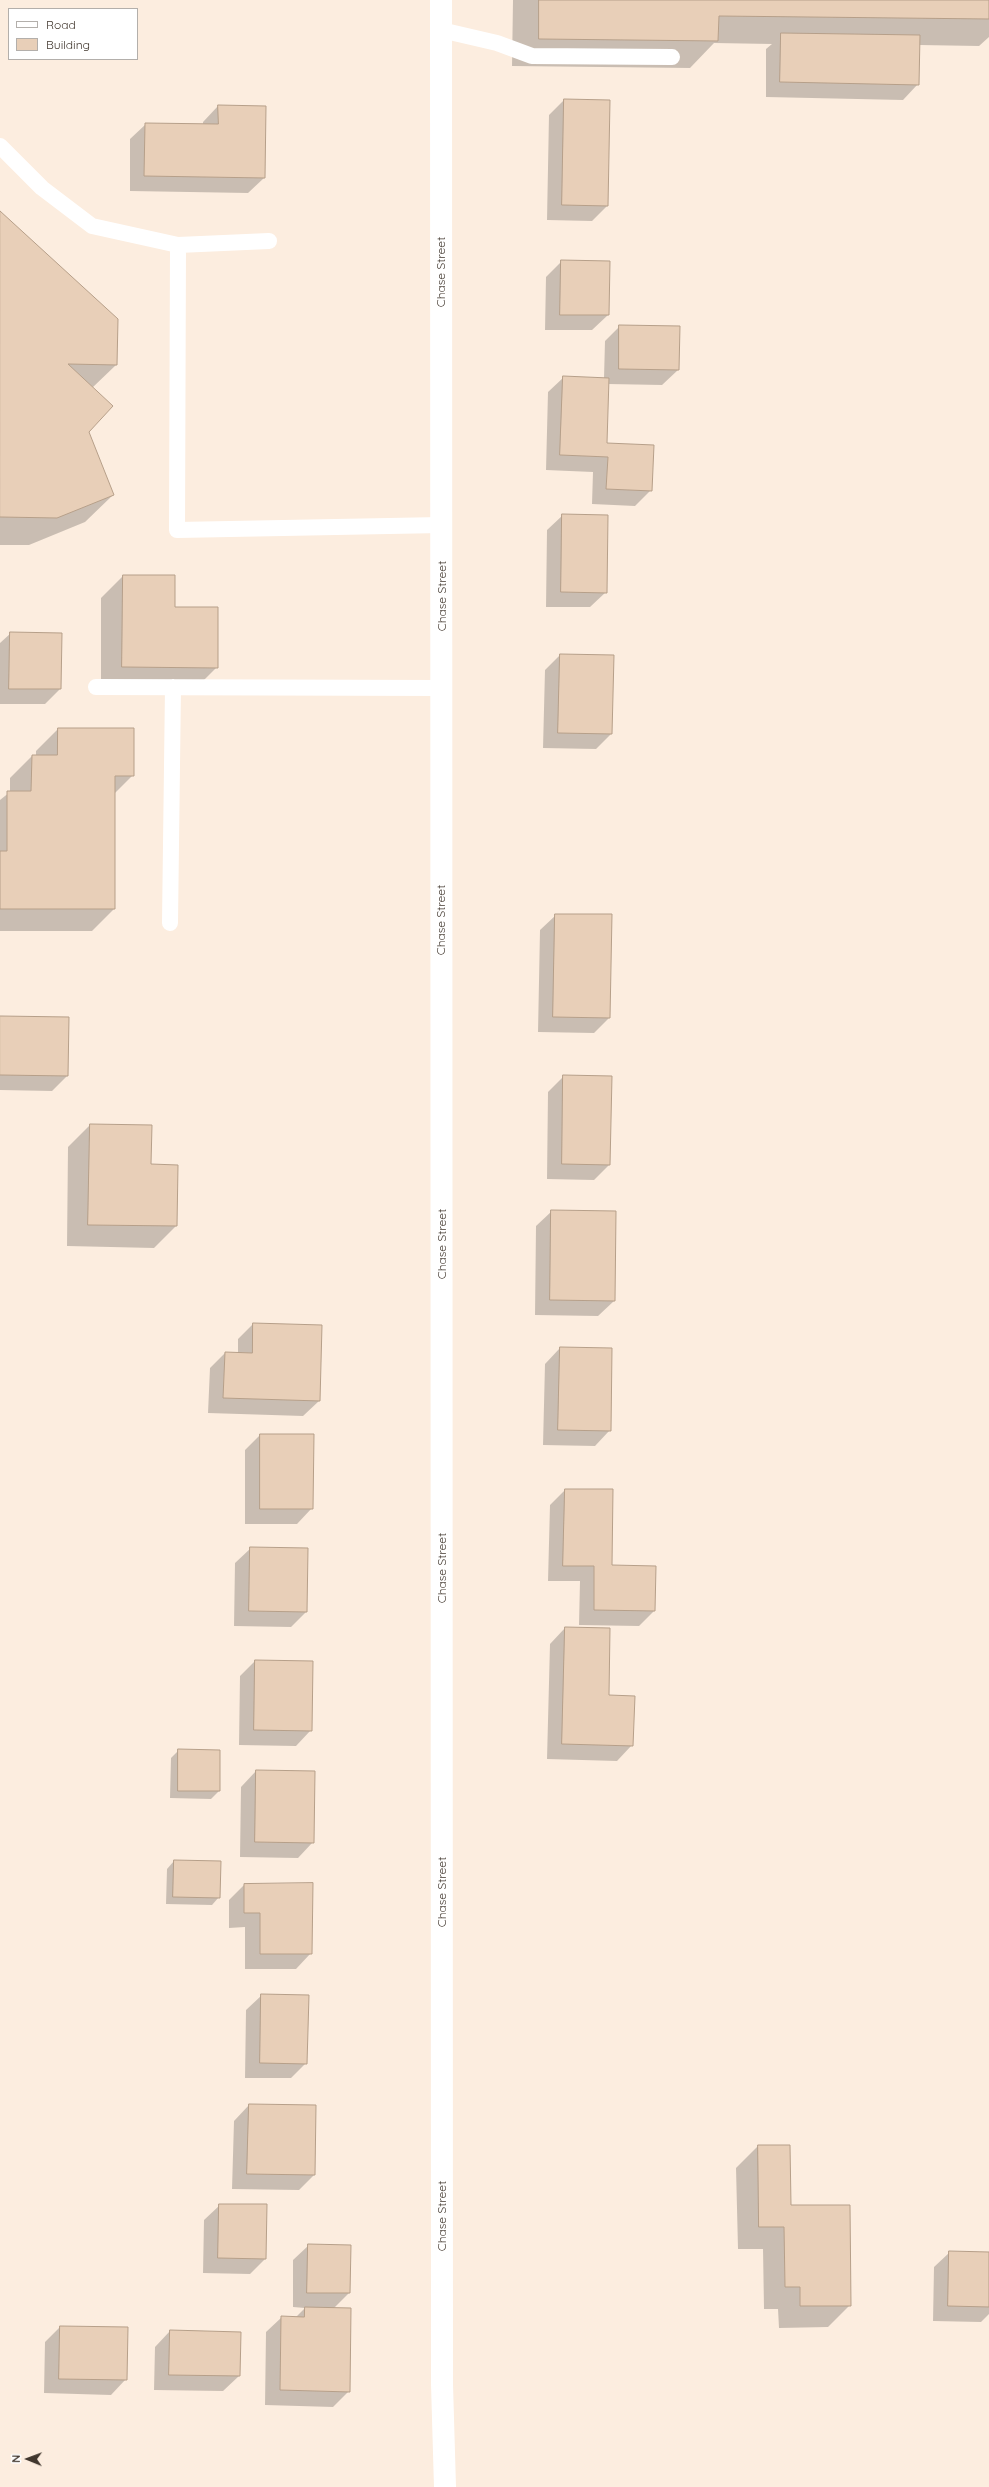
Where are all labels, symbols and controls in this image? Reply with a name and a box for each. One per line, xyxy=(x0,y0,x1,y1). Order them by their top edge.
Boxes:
legend xyxy=(8,8,138,60)
text: Road xyxy=(46,17,76,32)
text: Building xyxy=(46,37,90,52)
street label: Chase Street xyxy=(434,237,448,307)
street label: Chase Street xyxy=(435,561,449,631)
street label: Chase Street xyxy=(434,885,448,955)
street label: Chase Street xyxy=(435,1209,449,1279)
street label: Chase Street xyxy=(435,1533,449,1603)
street label: Chase Street xyxy=(435,1857,449,1927)
street label: Chase Street xyxy=(435,2181,449,2251)
north arrow xyxy=(8,2439,48,2479)
text: N xyxy=(9,2455,23,2463)

